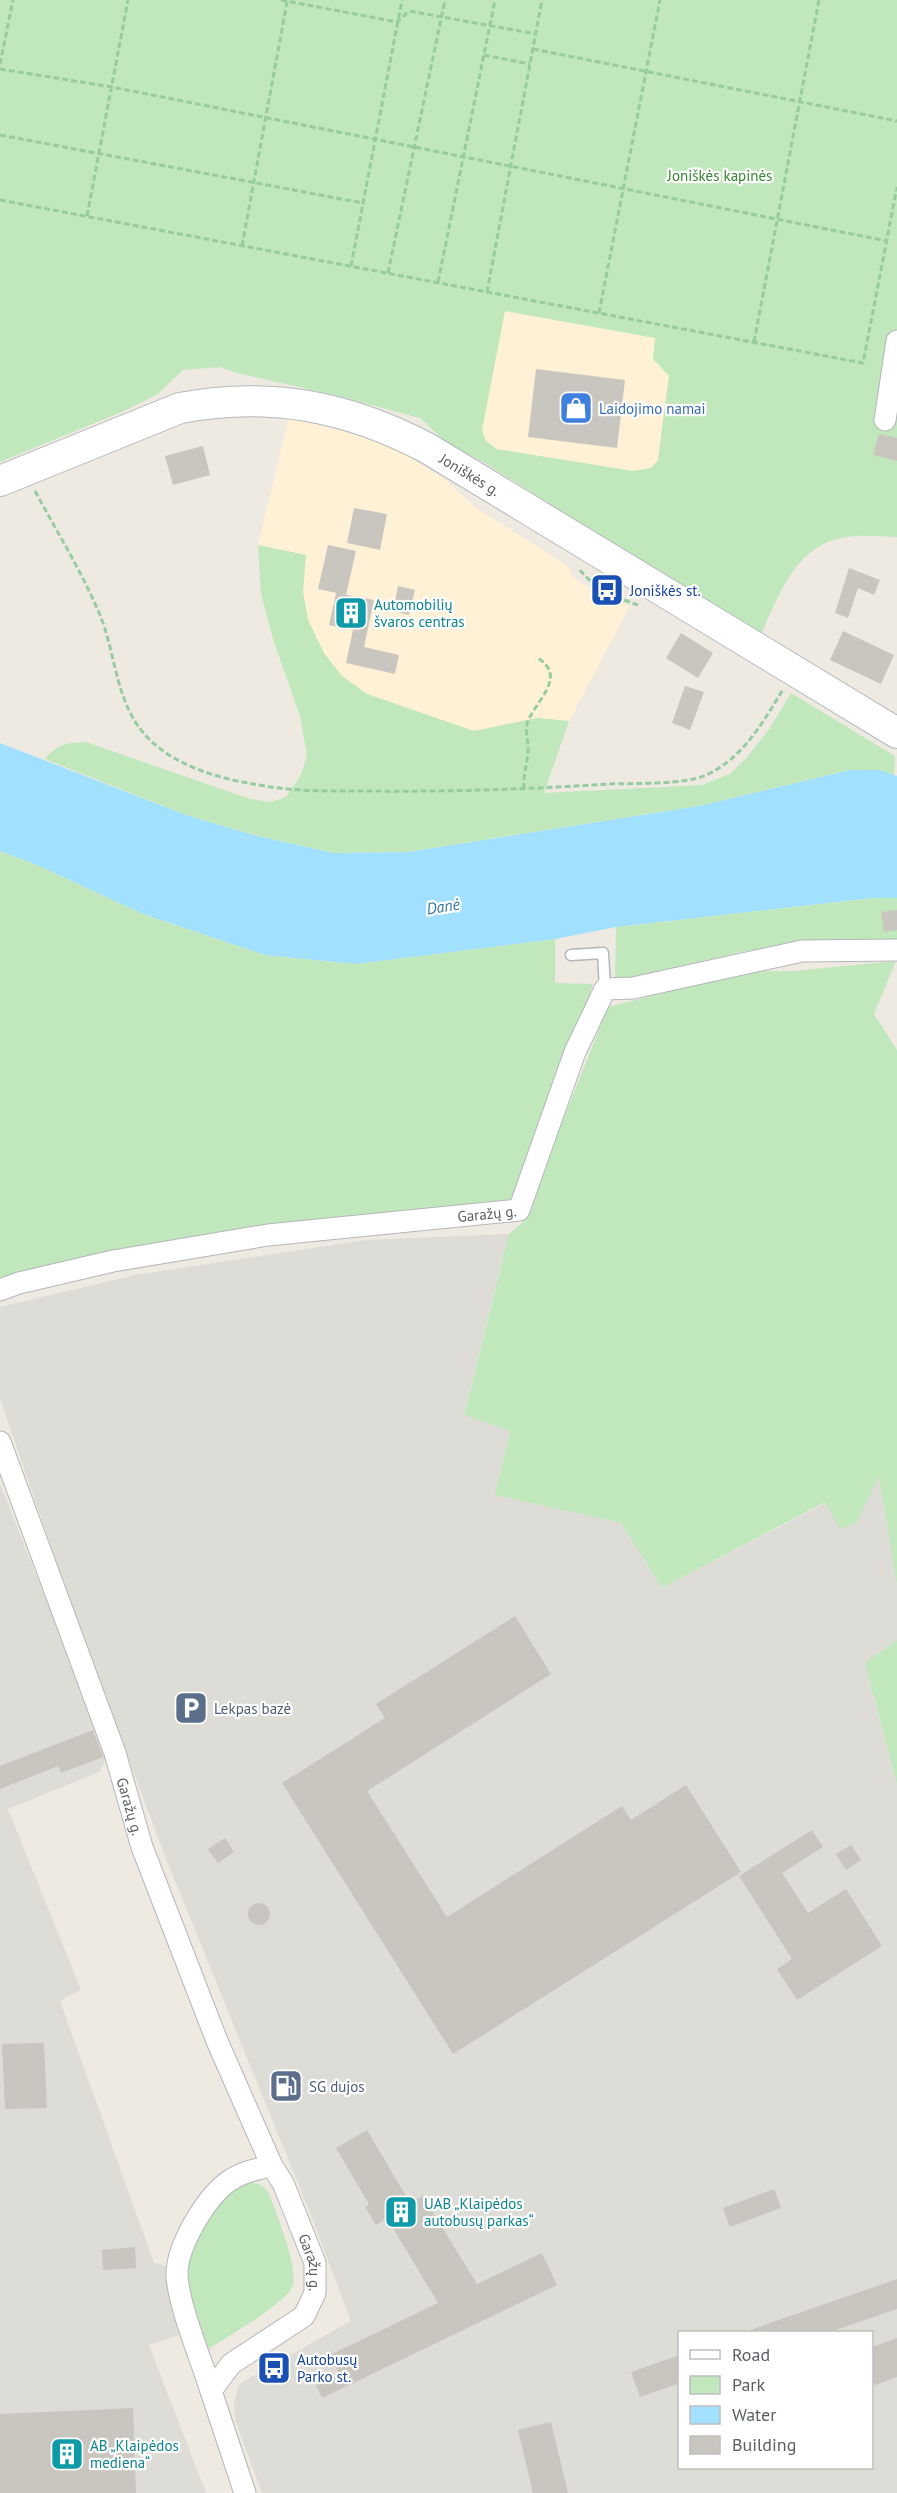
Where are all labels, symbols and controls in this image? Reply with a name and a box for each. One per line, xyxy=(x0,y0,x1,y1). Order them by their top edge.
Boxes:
park label: Joniškės kapinės xyxy=(667,166,772,185)
shop icon: Laidojimo namai xyxy=(558,390,594,426)
place label: Laidojimo namai xyxy=(599,399,706,418)
street label: Joniškės g. xyxy=(436,448,504,500)
bus stop icon: Joniškės st. xyxy=(589,572,625,608)
place label: Joniškės st. xyxy=(629,581,701,600)
building icon: Automobilių švaros centras xyxy=(333,595,369,631)
place label: Automobilių švaros centras xyxy=(374,595,465,631)
water label: Danė xyxy=(425,893,462,918)
street label: Garažų g. xyxy=(457,1201,517,1226)
parking icon: Lekpas bazė xyxy=(173,1690,209,1726)
place label: Lekpas bazė xyxy=(214,1699,291,1718)
street label: Garažų g. xyxy=(113,1775,148,1837)
fuel station icon: SG dujos xyxy=(268,2068,304,2104)
place label: SG dujos xyxy=(309,2077,365,2096)
building icon: UAB „Klaipėdos autobusų parkas“ xyxy=(383,2194,419,2230)
place label: UAB „Klaipėdos autobusų parkas“ xyxy=(424,2194,534,2230)
street label: Garažų g. xyxy=(295,2231,325,2291)
legend xyxy=(678,2331,873,2469)
text: Road xyxy=(732,2343,770,2366)
bus stop icon: Autobusų Parko st. xyxy=(256,2350,292,2386)
place label: Autobusų Parko st. xyxy=(297,2350,357,2386)
text: Park xyxy=(732,2373,765,2396)
text: Water xyxy=(732,2403,776,2426)
text: Building xyxy=(732,2433,796,2456)
building icon: AB „Klaipėdos mediena“ xyxy=(49,2436,85,2472)
place label: AB „Klaipėdos mediena“ xyxy=(90,2436,179,2472)

